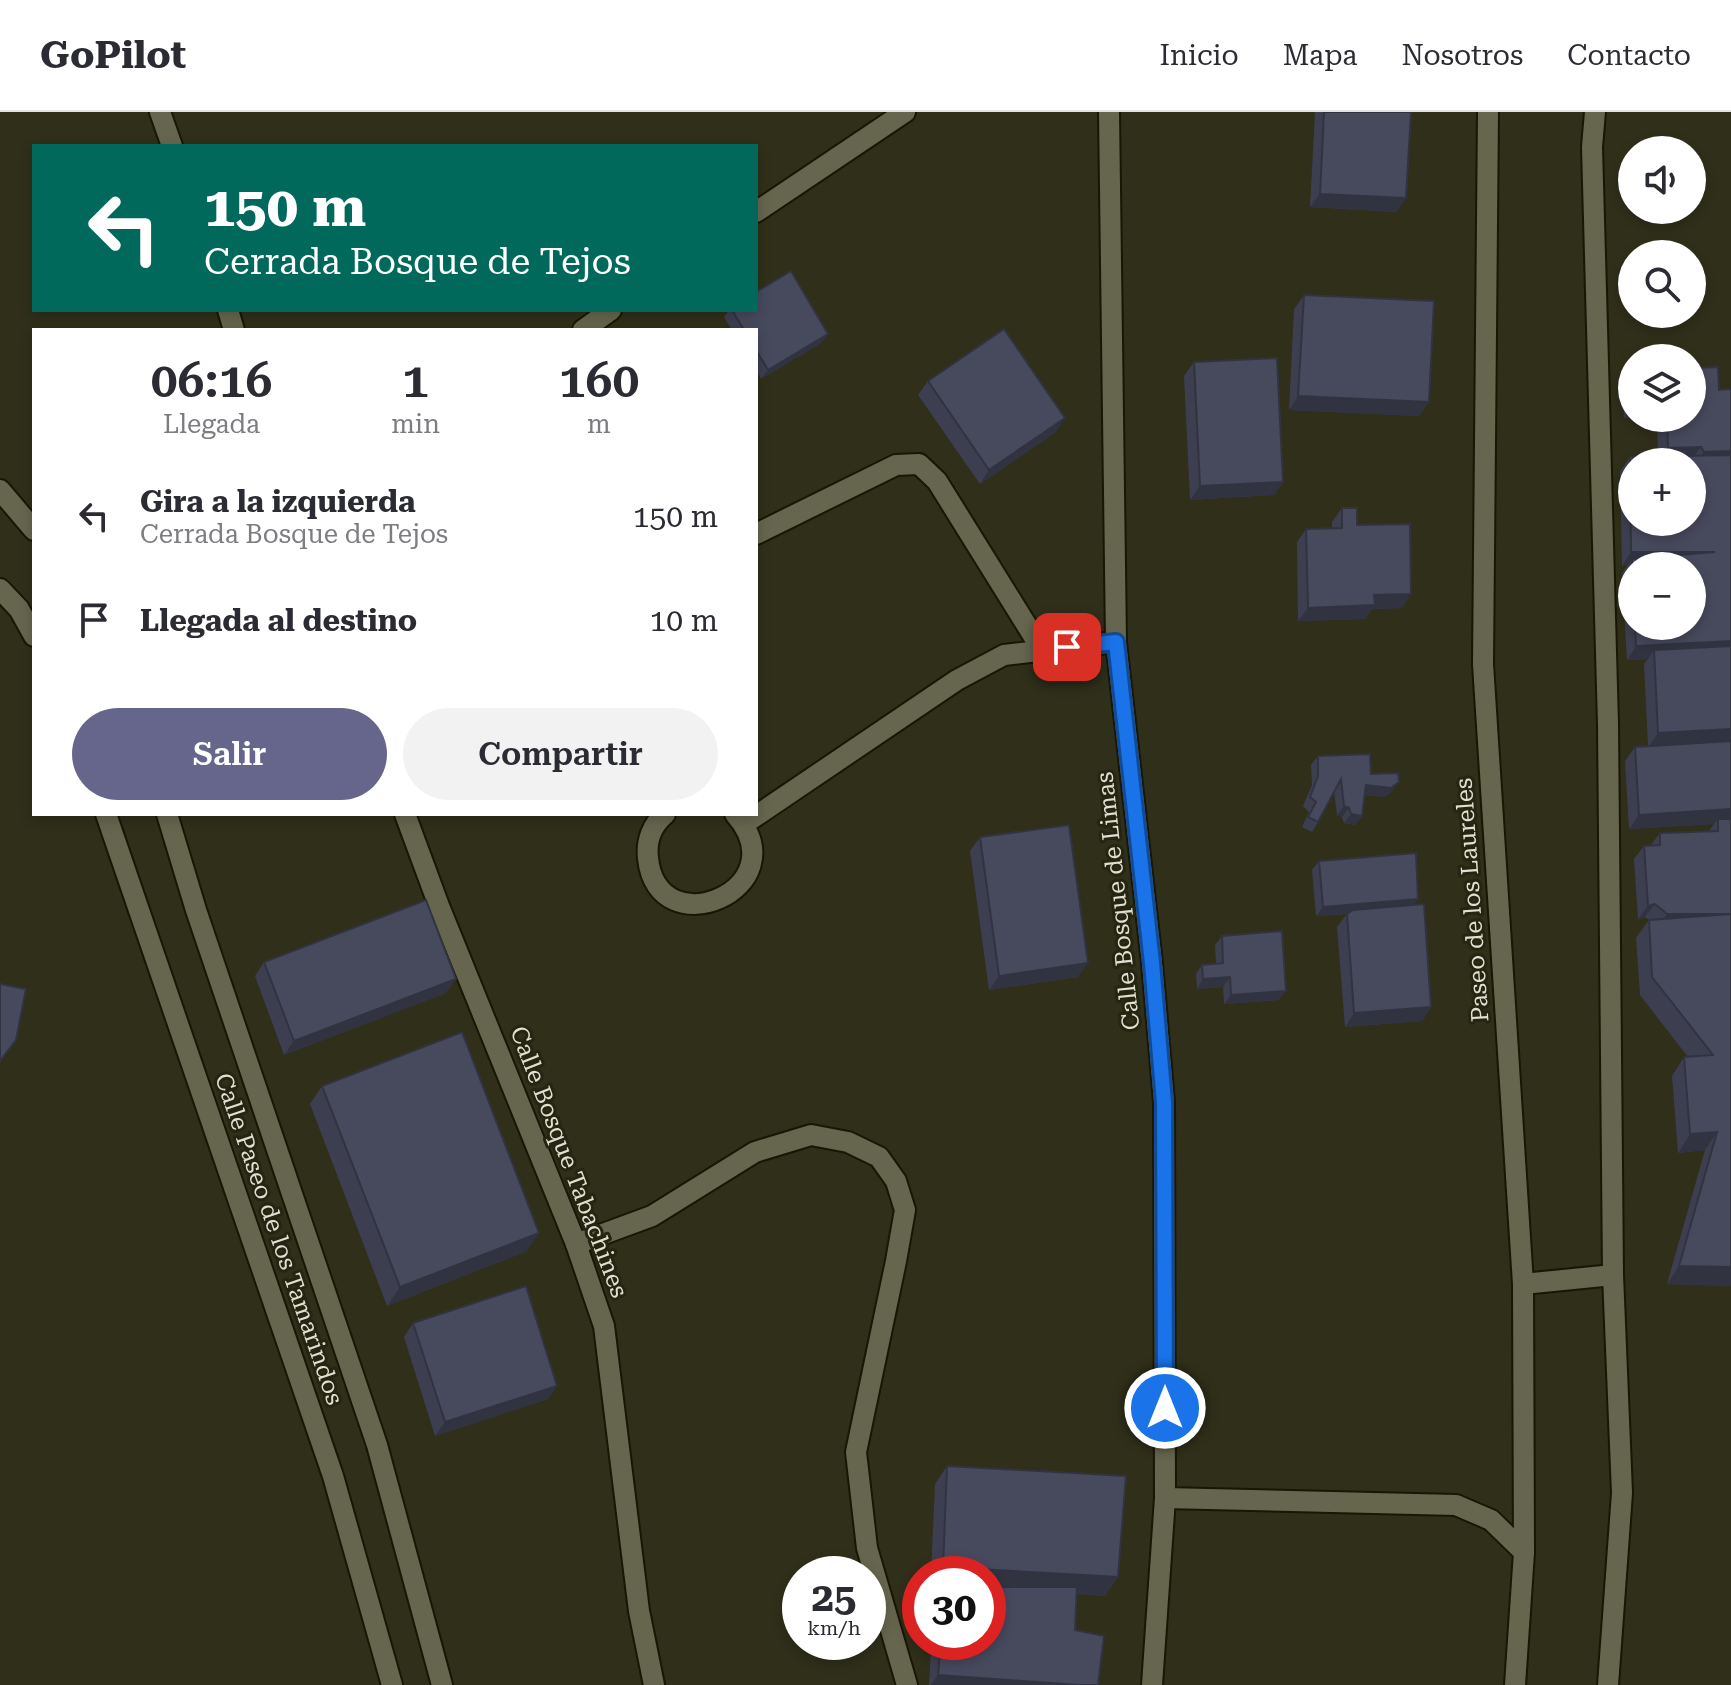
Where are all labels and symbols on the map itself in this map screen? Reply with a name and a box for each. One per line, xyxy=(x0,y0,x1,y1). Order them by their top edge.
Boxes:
pin xyxy=(1033,613,1101,681)
street label: Calle Bosque de Limas xyxy=(1091,771,1145,1031)
street label: Paseo de los Laureles xyxy=(1449,777,1495,1023)
street label: Calle Bosque Tabachines xyxy=(504,1022,634,1302)
street label: Calle Paseo de los Tamarindos xyxy=(209,1070,349,1408)
position arrow xyxy=(1123,1366,1207,1450)
speed limit sign: 30 xyxy=(902,1556,1006,1660)

